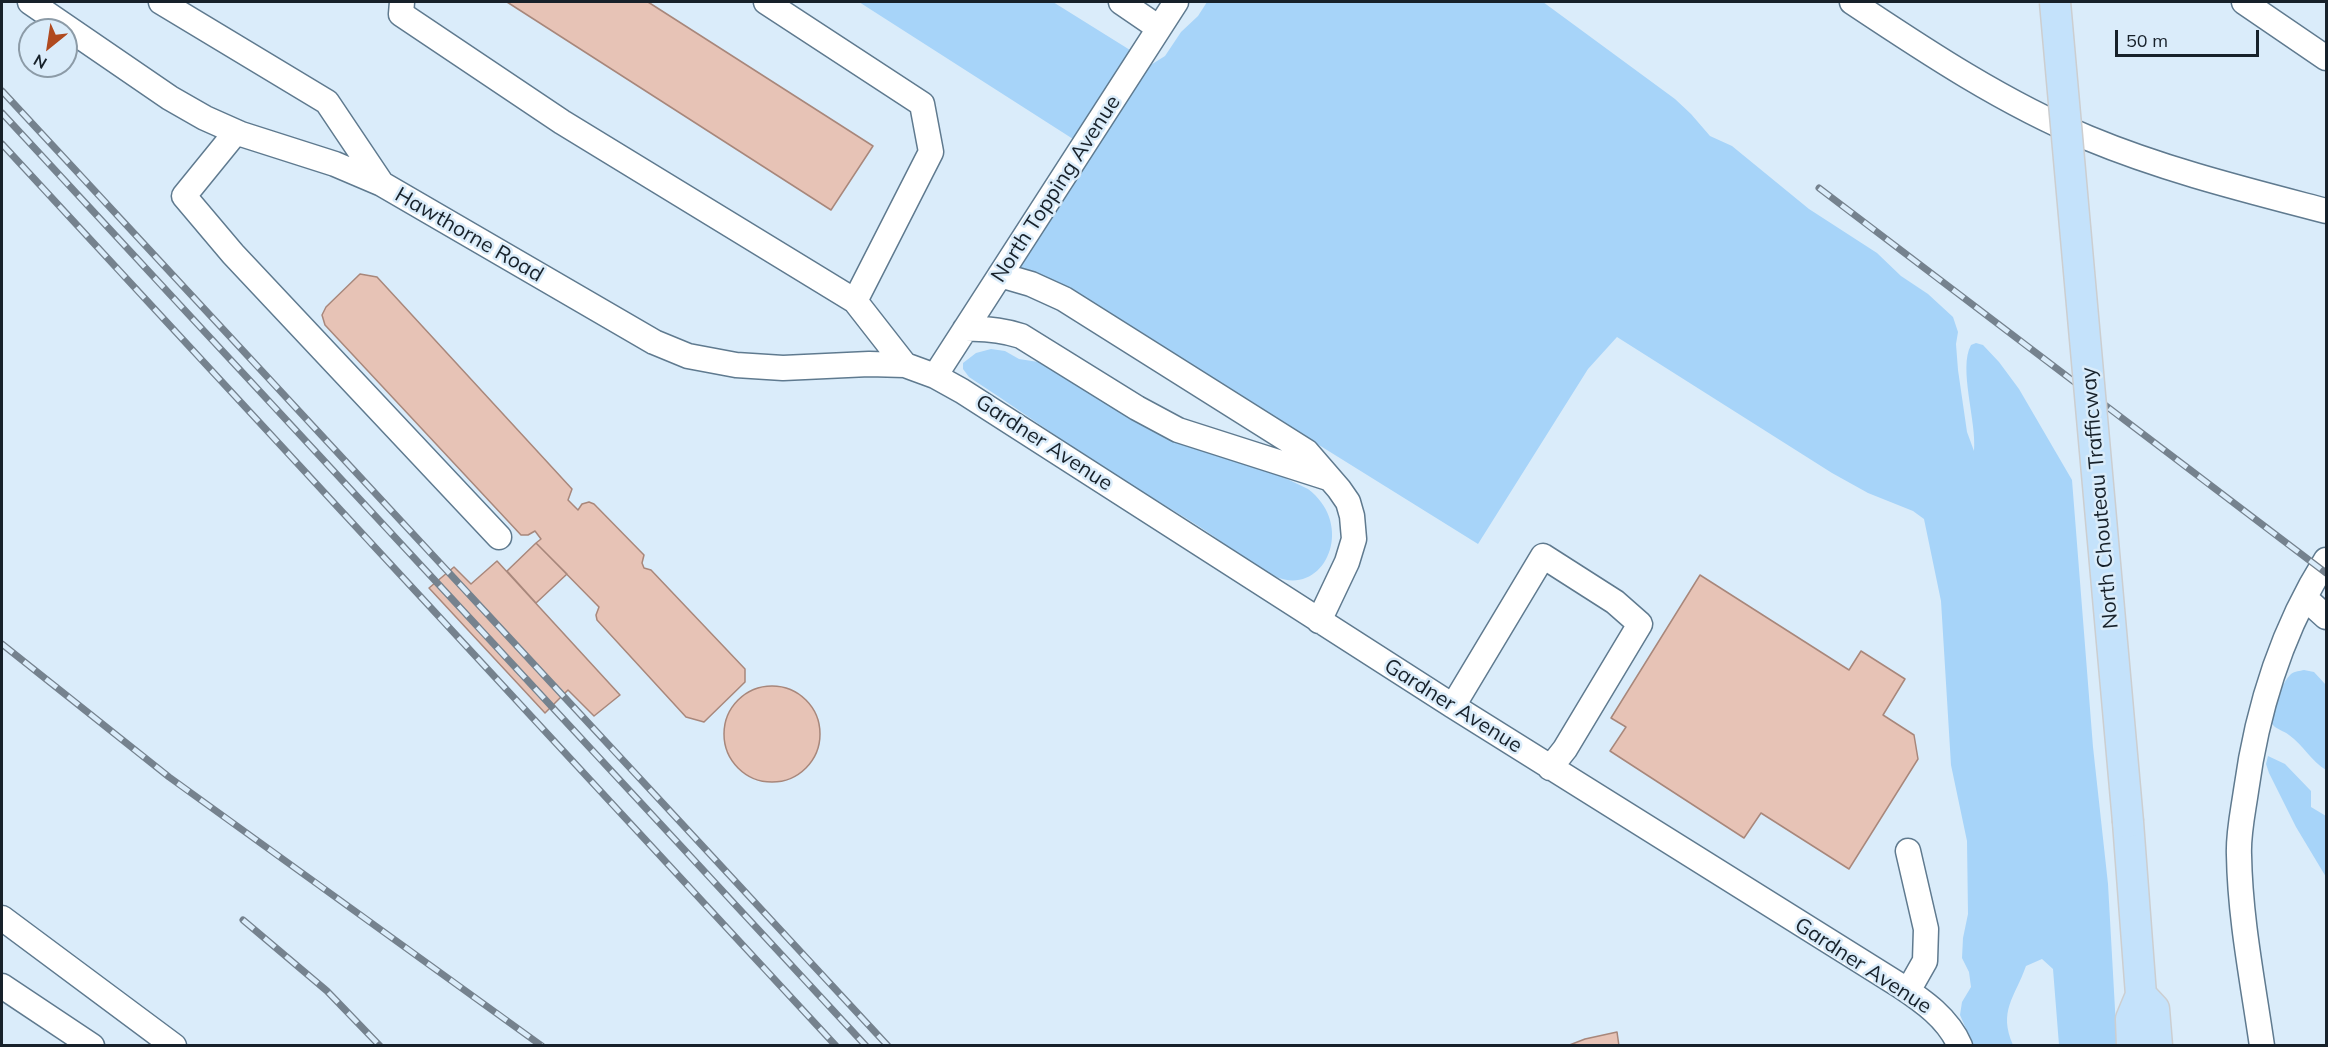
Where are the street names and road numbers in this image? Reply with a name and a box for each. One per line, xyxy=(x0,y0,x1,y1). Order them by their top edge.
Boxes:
street label: North Topping Avenue xyxy=(986,91,1126,287)
street label: Hawthorne Road xyxy=(390,182,548,288)
street label: North Chouteau Trafficway xyxy=(2076,366,2124,630)
street label: Gardner Avenue xyxy=(971,389,1117,497)
street label: Gardner Avenue xyxy=(1379,653,1527,759)
street label: Gardner Avenue xyxy=(1790,912,1936,1020)

